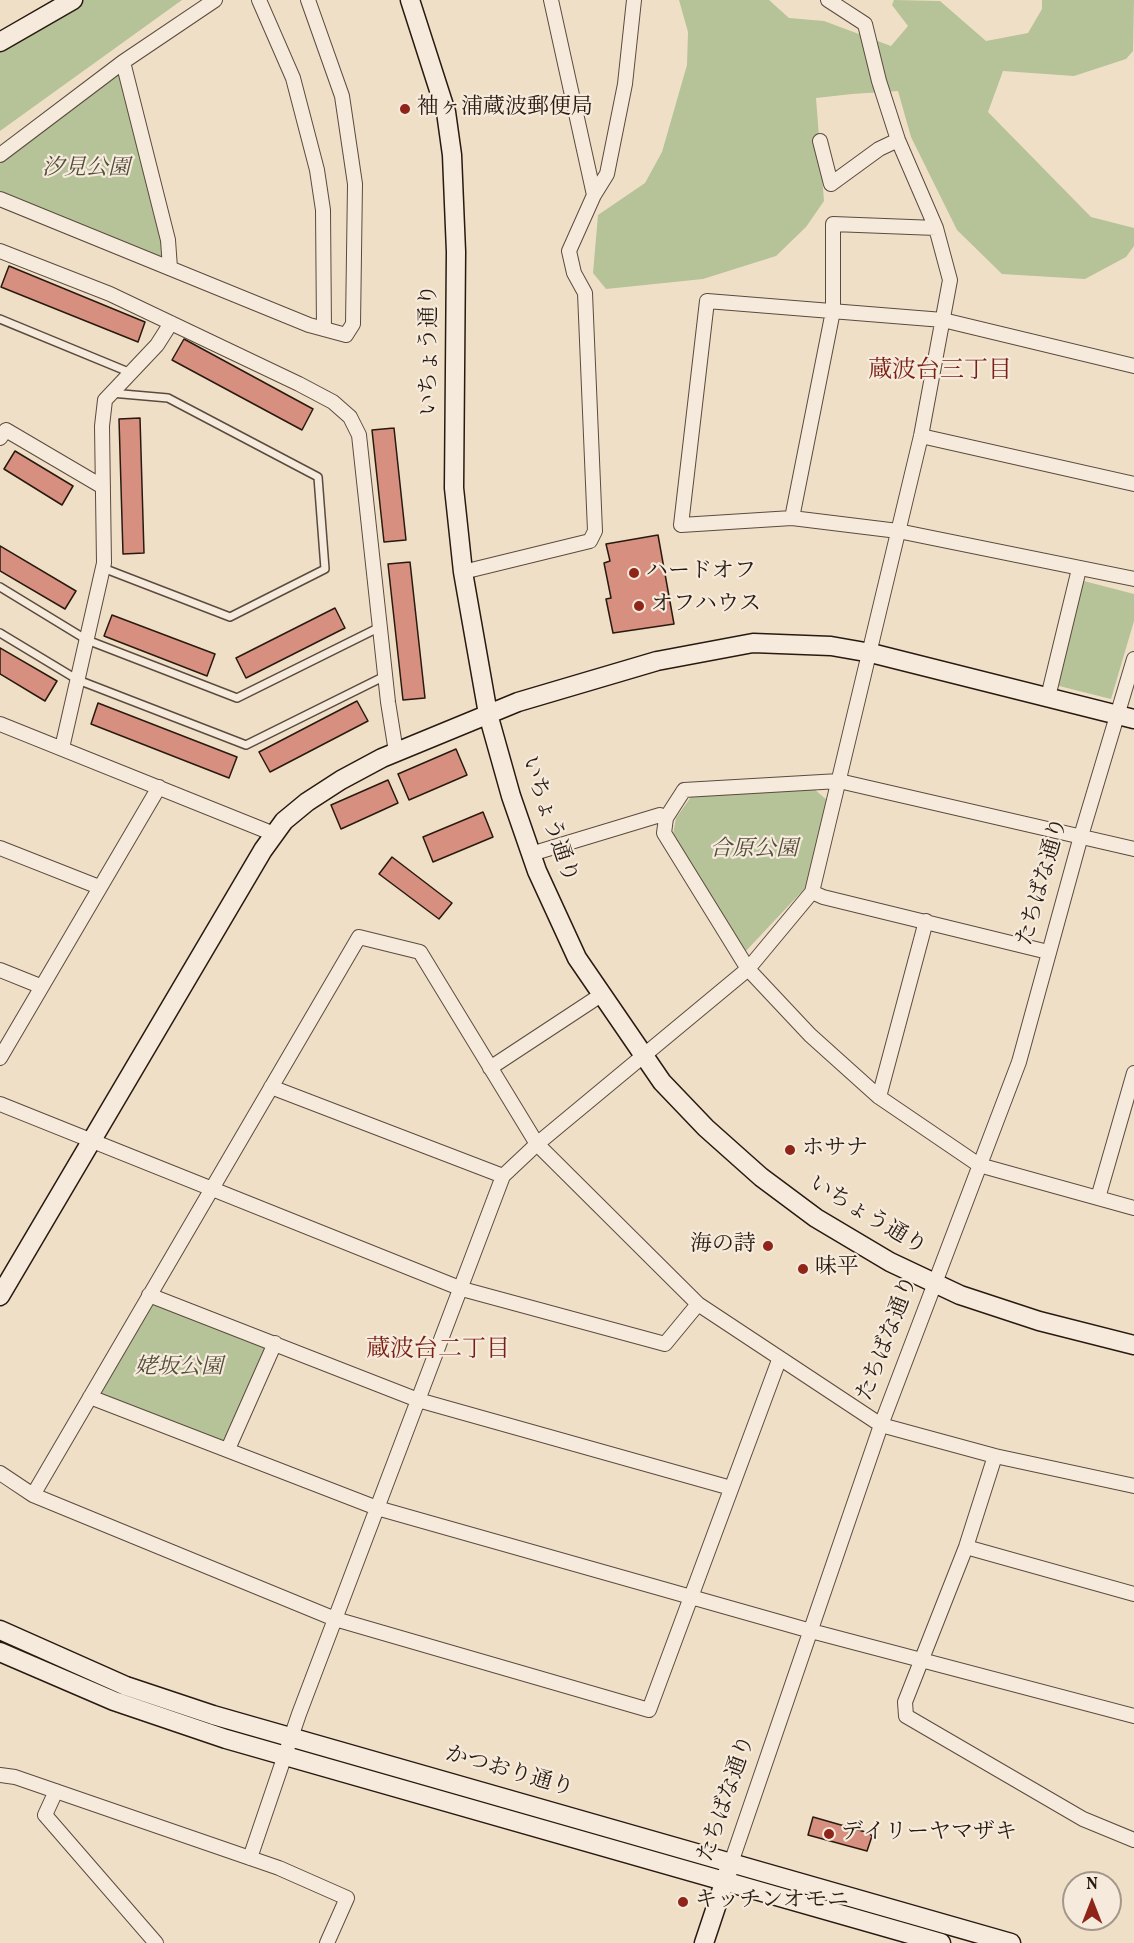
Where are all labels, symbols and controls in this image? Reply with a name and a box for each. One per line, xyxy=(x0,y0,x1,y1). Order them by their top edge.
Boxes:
place label: 袖ヶ浦蔵波郵便局 xyxy=(417,96,593,122)
marker: 袖ヶ浦蔵波郵便局 xyxy=(398,102,412,116)
park label: 汐見公園 xyxy=(42,157,130,183)
street label: いちょう通り xyxy=(418,284,444,416)
district label: 蔵波台三丁目 xyxy=(868,359,1012,387)
place label: ハードオフ xyxy=(646,560,756,586)
marker: ハードオフ xyxy=(627,566,641,580)
place label: オフハウス xyxy=(651,593,761,619)
marker: オフハウス xyxy=(632,599,646,613)
street label: いちょう通り xyxy=(514,753,582,887)
street label: たちばな通り xyxy=(1013,815,1075,949)
park label: 合原公園 xyxy=(710,838,798,864)
place label: ホサナ xyxy=(802,1137,868,1163)
marker: ホサナ xyxy=(783,1143,797,1157)
street label: いちょう通り xyxy=(804,1172,930,1262)
place label: 海の詩 xyxy=(690,1233,756,1259)
marker: 海の詩 xyxy=(761,1239,775,1253)
place label: 味平 xyxy=(815,1256,859,1282)
marker: 味平 xyxy=(796,1262,810,1276)
street label: たちばな通り xyxy=(853,1273,925,1405)
district label: 蔵波台二丁目 xyxy=(366,1338,510,1366)
park label: 姥坂公園 xyxy=(135,1356,223,1382)
street label: たちばな通り xyxy=(694,1732,762,1866)
street label: かつおり通り xyxy=(442,1742,576,1804)
place label: デイリーヤマザキ xyxy=(841,1821,1017,1847)
marker: デイリーヤマザキ xyxy=(822,1827,836,1841)
north arrow xyxy=(1062,1871,1122,1931)
text: N xyxy=(1086,1874,1098,1896)
place label: キッチンオモニ xyxy=(695,1889,849,1915)
marker: キッチンオモニ xyxy=(676,1895,690,1909)

